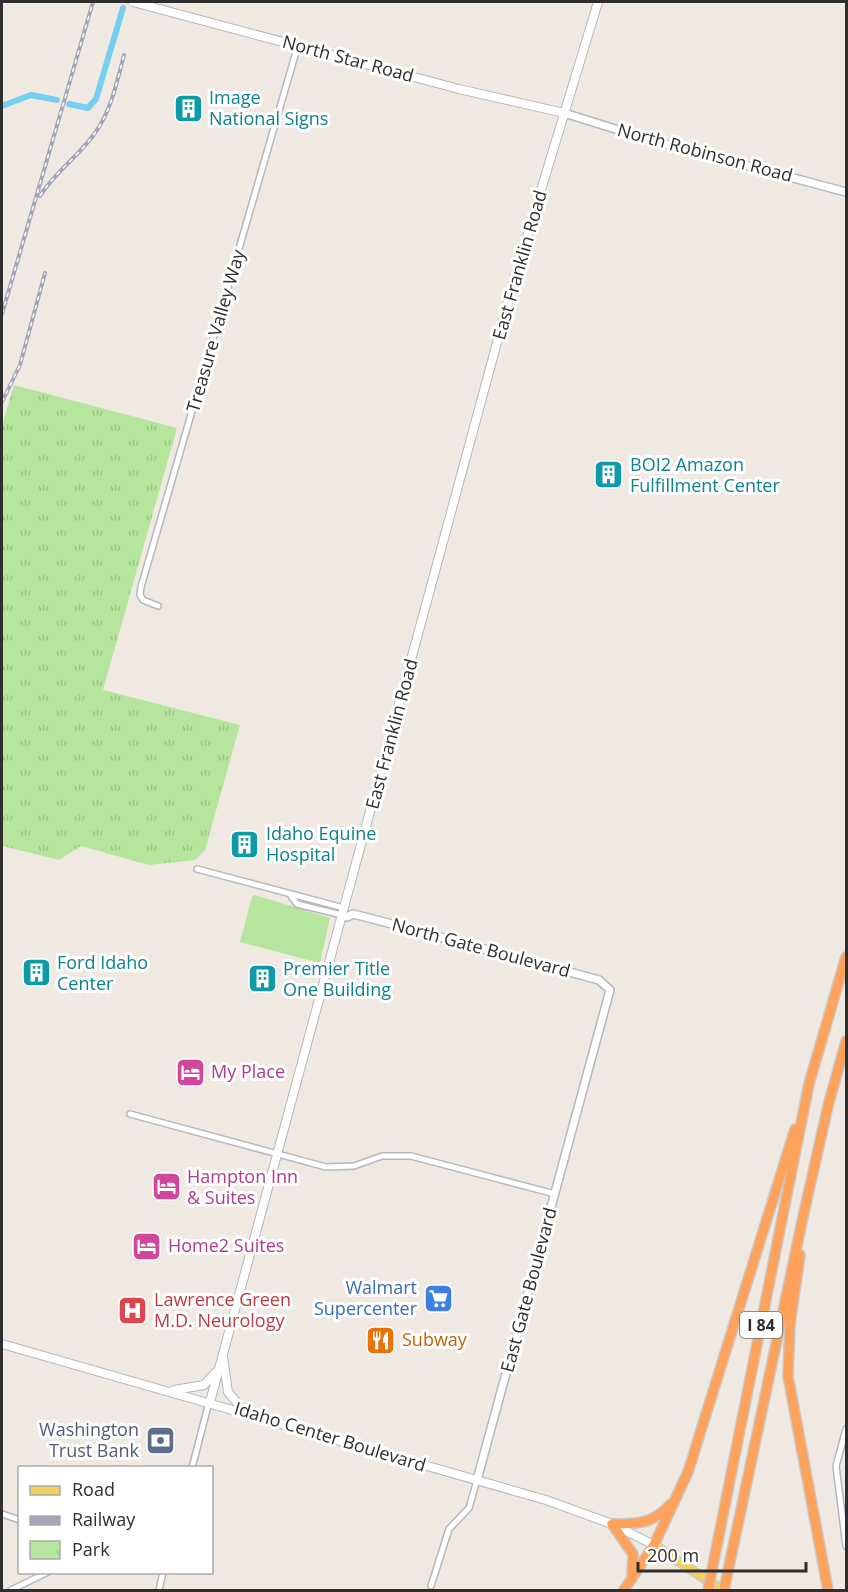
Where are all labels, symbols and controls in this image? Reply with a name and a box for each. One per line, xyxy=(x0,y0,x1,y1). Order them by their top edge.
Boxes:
street label: North Star Road xyxy=(280,29,417,87)
place label: Image National Signs xyxy=(209,85,328,130)
building icon: Image National Signs xyxy=(172,92,204,124)
street label: North Robinson Road xyxy=(615,117,796,187)
street label: East Franklin Road xyxy=(486,187,552,342)
street label: Treasure Valley Way xyxy=(180,246,250,415)
place label: BOI2 Amazon Fulfillment Center xyxy=(630,452,780,497)
building icon: BOI2 Amazon Fulfillment Center xyxy=(593,459,625,491)
street label: East Franklin Road xyxy=(359,656,423,812)
place label: Idaho Equine Hospital xyxy=(266,821,376,866)
building icon: Idaho Equine Hospital xyxy=(229,828,261,860)
street label: North Gate Boulevard xyxy=(389,912,573,982)
place label: Ford Idaho Center xyxy=(57,950,148,995)
place label: Premier Title One Building xyxy=(283,956,391,1001)
building icon: Ford Idaho Center xyxy=(20,957,52,989)
building icon: Premier Title One Building xyxy=(246,963,278,995)
hotel icon: My Place xyxy=(174,1056,206,1088)
place label: My Place xyxy=(211,1059,285,1083)
place label: Hampton Inn & Suites xyxy=(187,1164,298,1209)
hotel icon: Hampton Inn & Suites xyxy=(150,1171,182,1203)
street label: East Gate Boulevard xyxy=(495,1205,562,1375)
hotel icon: Home2 Suites xyxy=(131,1230,163,1262)
place label: Home2 Suites xyxy=(168,1233,284,1257)
place label: Walmart Supercenter xyxy=(314,1275,418,1320)
supermarket icon: Walmart Supercenter xyxy=(422,1282,454,1314)
place label: Lawrence Green M.D. Neurology xyxy=(154,1287,291,1332)
hospital icon: Lawrence Green M.D. Neurology xyxy=(117,1294,149,1326)
road number: I 84 xyxy=(740,1312,782,1338)
restaurant icon: Subway xyxy=(365,1324,397,1356)
place label: Subway xyxy=(402,1327,468,1351)
street label: Idaho Center Boulevard xyxy=(232,1395,429,1477)
place label: Washington Trust Bank xyxy=(39,1417,140,1462)
bank icon: Washington Trust Bank xyxy=(144,1424,176,1456)
legend xyxy=(18,1466,213,1574)
text: Road xyxy=(72,1477,115,1501)
text: Railway xyxy=(72,1507,136,1531)
scale bar xyxy=(638,1535,806,1573)
text: Park xyxy=(72,1537,110,1561)
text: 200 m xyxy=(647,1543,699,1567)

